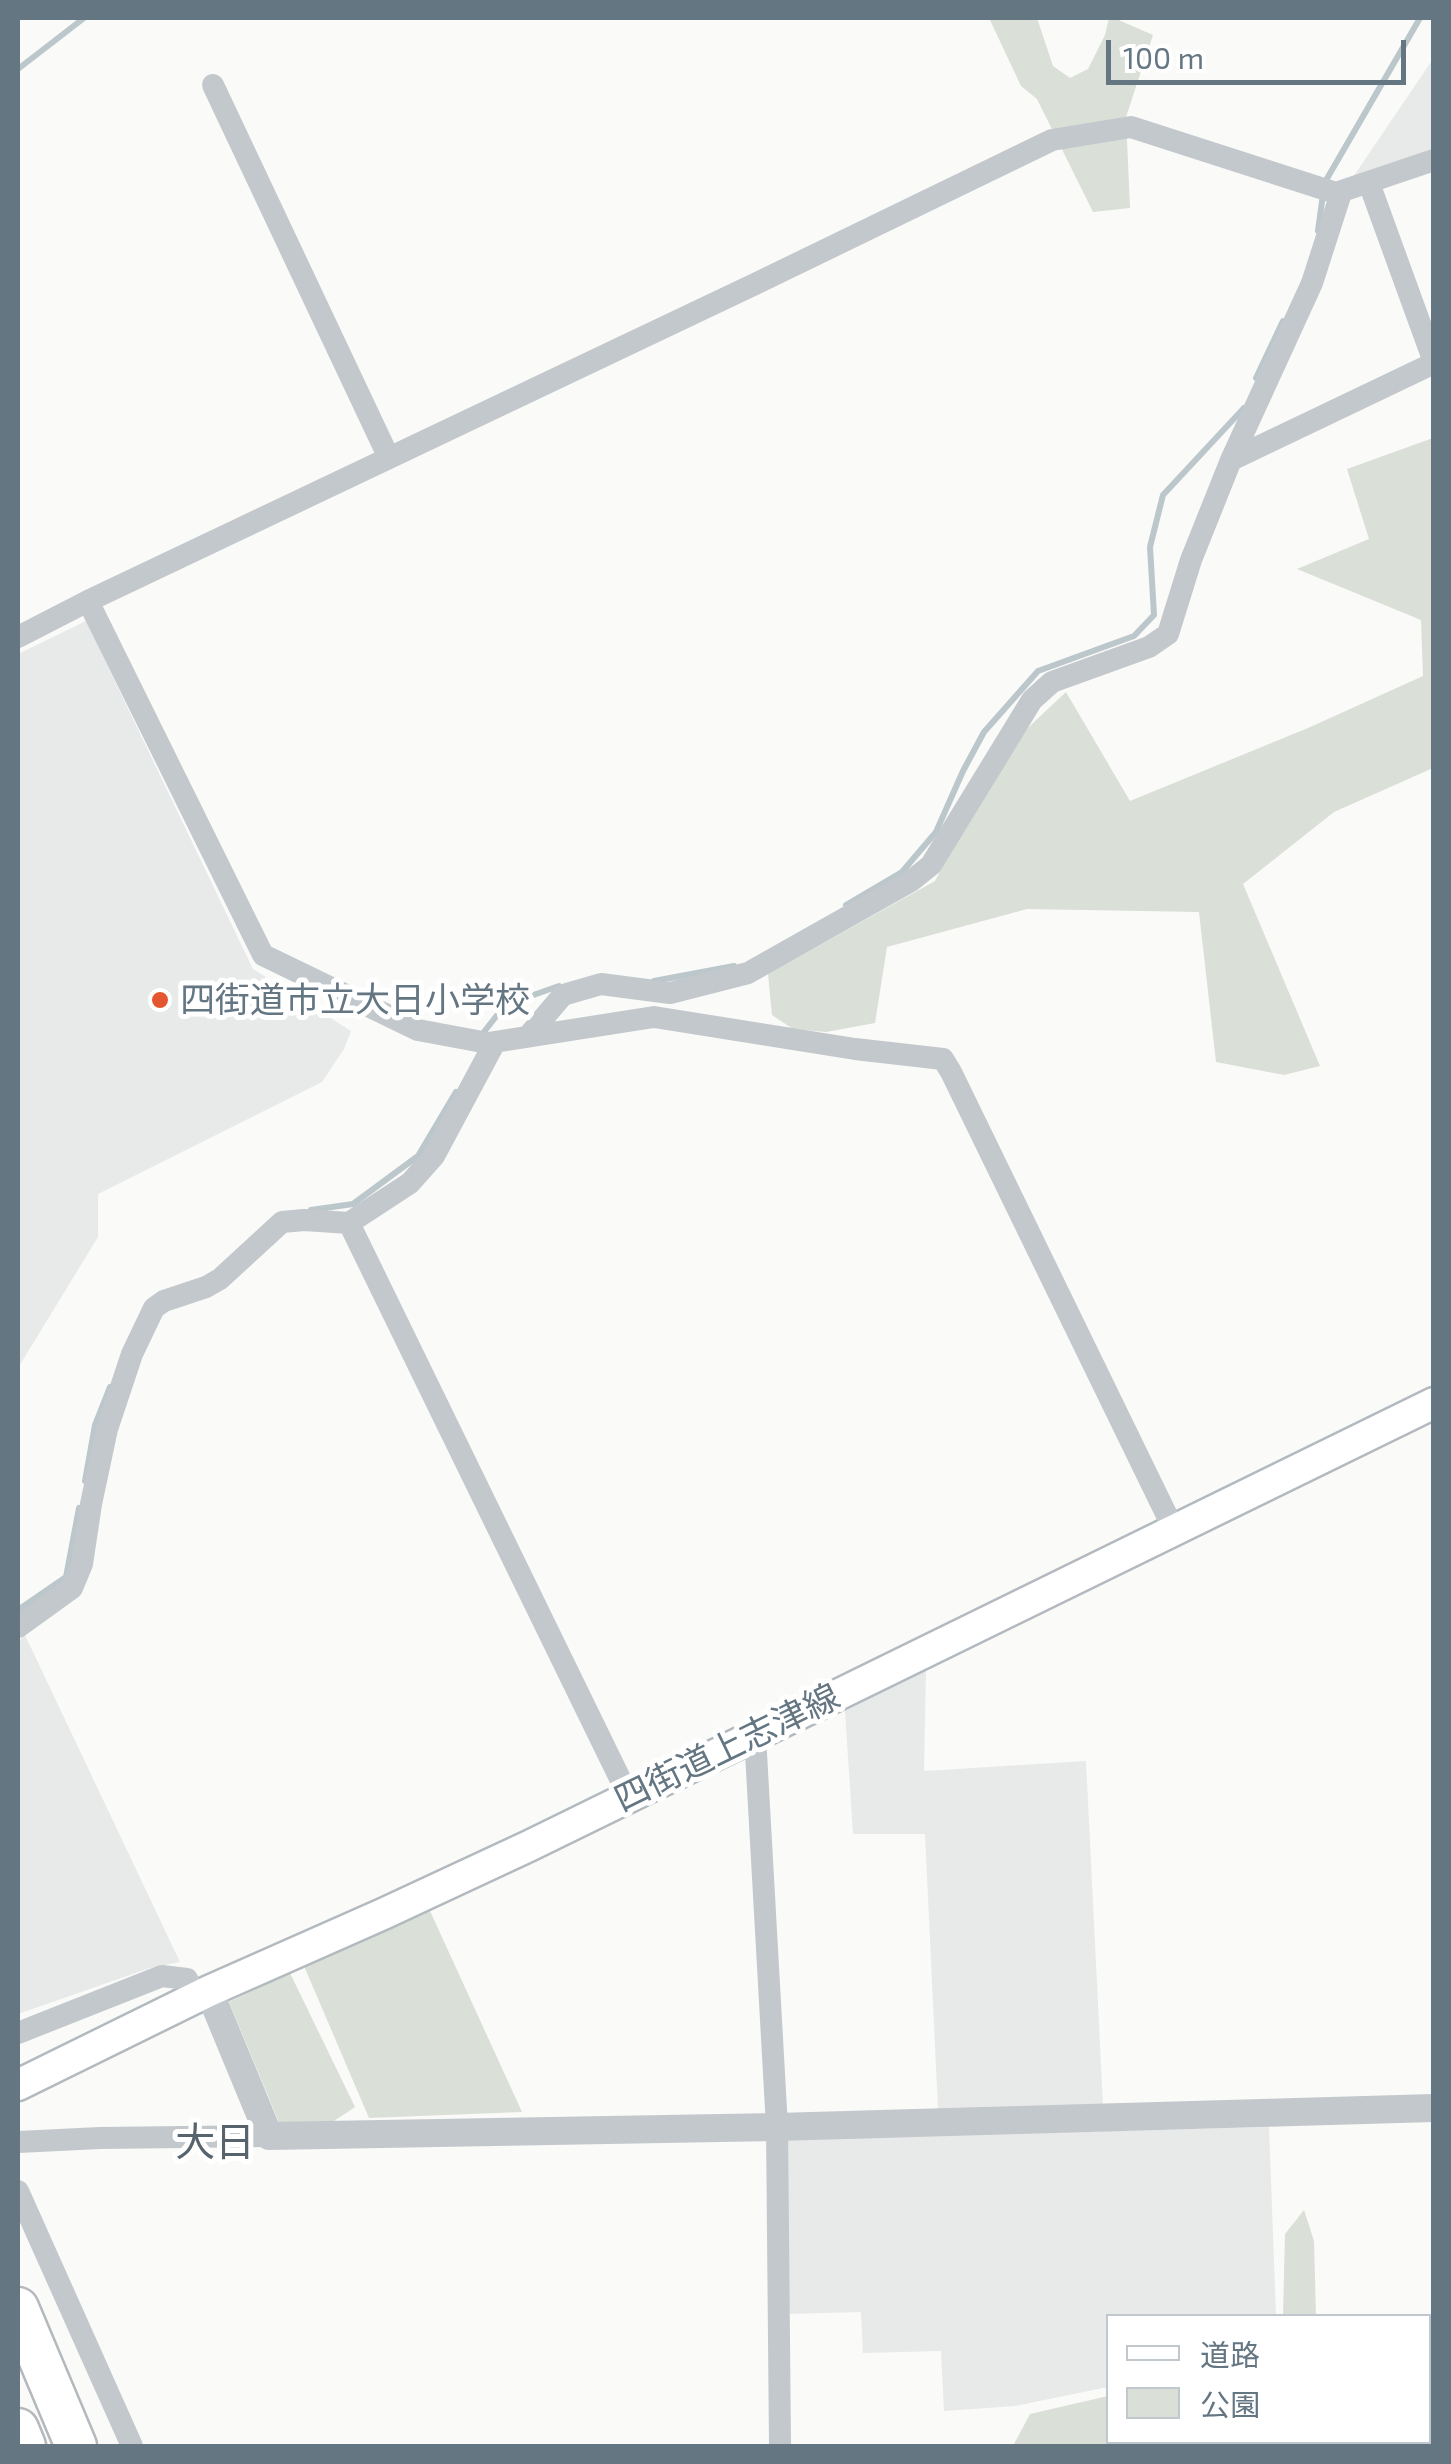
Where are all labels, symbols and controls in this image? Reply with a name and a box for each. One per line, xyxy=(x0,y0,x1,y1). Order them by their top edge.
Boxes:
scale bar xyxy=(1111,20,1411,82)
text: 100 m xyxy=(1123,39,1204,75)
place label: 四街道市立大日小学校 xyxy=(180,979,530,1021)
marker: 四街道市立大日小学校 xyxy=(149,989,171,1011)
street label: 四街道上志津線 xyxy=(608,1675,846,1821)
district label: 大日 xyxy=(175,2119,255,2167)
legend xyxy=(1106,2314,1431,2444)
text: 道路 xyxy=(1200,2336,1260,2372)
text: 公園 xyxy=(1200,2386,1260,2422)

